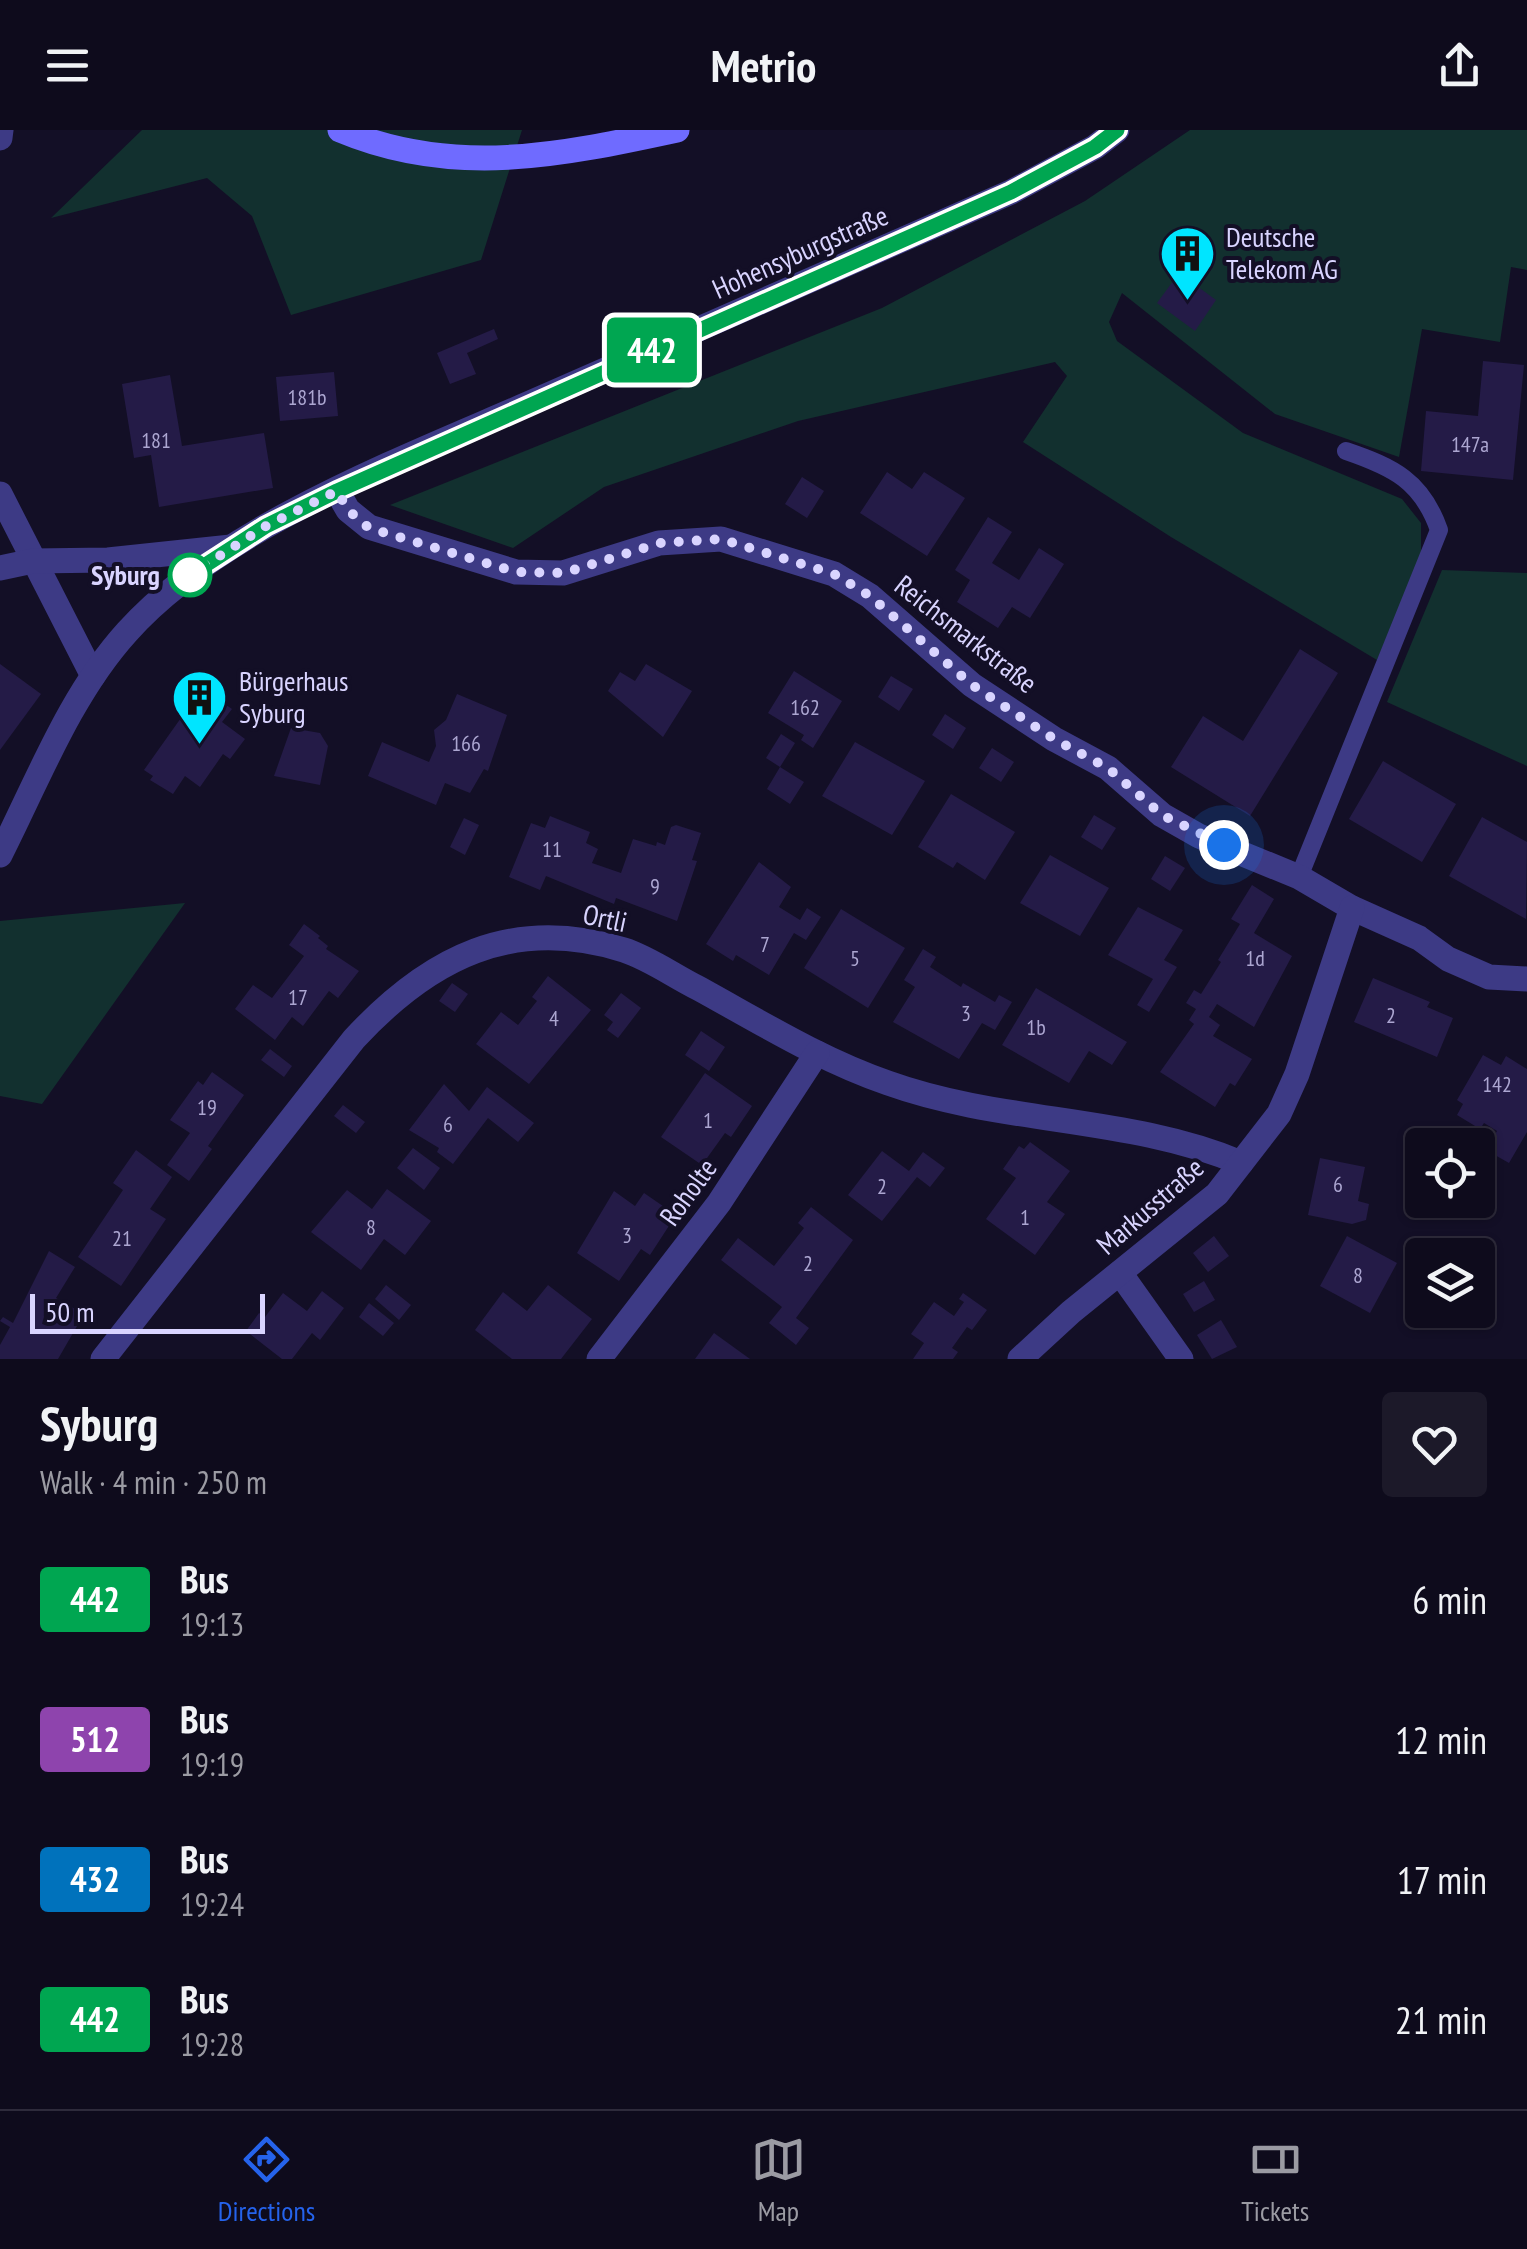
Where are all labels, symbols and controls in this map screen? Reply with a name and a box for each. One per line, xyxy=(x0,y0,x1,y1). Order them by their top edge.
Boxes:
text: Metrio xyxy=(711,36,816,94)
icon: menu xyxy=(40,38,95,93)
icon: share xyxy=(1432,38,1487,93)
street label: Hohensyburgstraße xyxy=(706,196,893,307)
place label: Deutsche Telekom AG xyxy=(1226,218,1338,287)
building icon: Deutsche Telekom AG xyxy=(1157,223,1217,302)
line badge: 442 xyxy=(594,318,710,382)
text: 442 xyxy=(627,327,677,373)
house number: 181b xyxy=(287,383,327,411)
house number: 181 xyxy=(141,426,171,454)
house number: 147a xyxy=(1451,430,1489,458)
marker: Syburg xyxy=(169,554,211,596)
place label: Syburg xyxy=(91,556,160,593)
street label: Reichsmarkstraße xyxy=(888,566,1045,701)
place label: Bürgerhaus Syburg xyxy=(239,662,348,731)
building icon: Bürgerhaus Syburg xyxy=(170,667,230,746)
house number: 162 xyxy=(790,693,820,721)
house number: 166 xyxy=(451,729,481,757)
your location xyxy=(1199,820,1249,870)
house number: 11 xyxy=(542,835,562,863)
house number: 9 xyxy=(650,872,660,900)
street label: Ortli xyxy=(580,895,630,940)
house number: 7 xyxy=(760,930,770,958)
house number: 5 xyxy=(850,944,860,972)
house number: 1d xyxy=(1245,944,1265,972)
house number: 17 xyxy=(288,983,308,1011)
house number: 3 xyxy=(961,999,971,1027)
house number: 2 xyxy=(1386,1001,1396,1029)
house number: 4 xyxy=(549,1004,559,1032)
house number: 1b xyxy=(1026,1013,1046,1041)
house number: 142 xyxy=(1482,1070,1512,1098)
house number: 19 xyxy=(197,1093,217,1121)
house number: 1 xyxy=(703,1106,713,1134)
house number: 6 xyxy=(443,1110,453,1138)
map controls xyxy=(1405,1128,1495,1328)
button: locate xyxy=(1405,1128,1495,1218)
street label: Markusstraße xyxy=(1088,1149,1211,1262)
street label: Roholte xyxy=(651,1151,724,1233)
house number: 6 xyxy=(1333,1170,1343,1198)
house number: 2 xyxy=(877,1172,887,1200)
house number: 1 xyxy=(1020,1203,1030,1231)
house number: 8 xyxy=(366,1213,376,1241)
house number: 3 xyxy=(622,1221,632,1249)
house number: 21 xyxy=(112,1224,132,1252)
button: layers xyxy=(1405,1238,1495,1328)
house number: 2 xyxy=(803,1249,813,1277)
house number: 8 xyxy=(1353,1261,1363,1289)
scale bar xyxy=(30,1289,265,1334)
text: 50 m xyxy=(45,1293,94,1330)
text: Syburg xyxy=(40,1392,158,1454)
button: heart xyxy=(1382,1392,1487,1497)
text: Walk · 4 min · 250 m xyxy=(40,1461,267,1503)
text: Bus xyxy=(180,1554,229,1603)
text: 6 min xyxy=(1412,1575,1487,1624)
text: 442 xyxy=(70,1576,120,1622)
text: 19:13 xyxy=(180,1603,244,1645)
text: Bus xyxy=(180,1694,229,1743)
text: 12 min xyxy=(1395,1715,1487,1764)
text: 512 xyxy=(70,1716,120,1762)
text: 19:19 xyxy=(180,1743,244,1785)
text: Bus xyxy=(180,1834,229,1883)
text: 17 min xyxy=(1397,1855,1487,1904)
text: 432 xyxy=(70,1856,120,1902)
text: 19:24 xyxy=(180,1883,244,1925)
text: Bus xyxy=(180,1974,229,2023)
text: 21 min xyxy=(1395,1995,1487,2044)
text: 442 xyxy=(70,1996,120,2042)
text: 19:28 xyxy=(180,2023,244,2065)
tab: Directions xyxy=(218,2132,315,2229)
tab: Map xyxy=(751,2132,806,2229)
tab: Tickets xyxy=(1241,2132,1309,2229)

